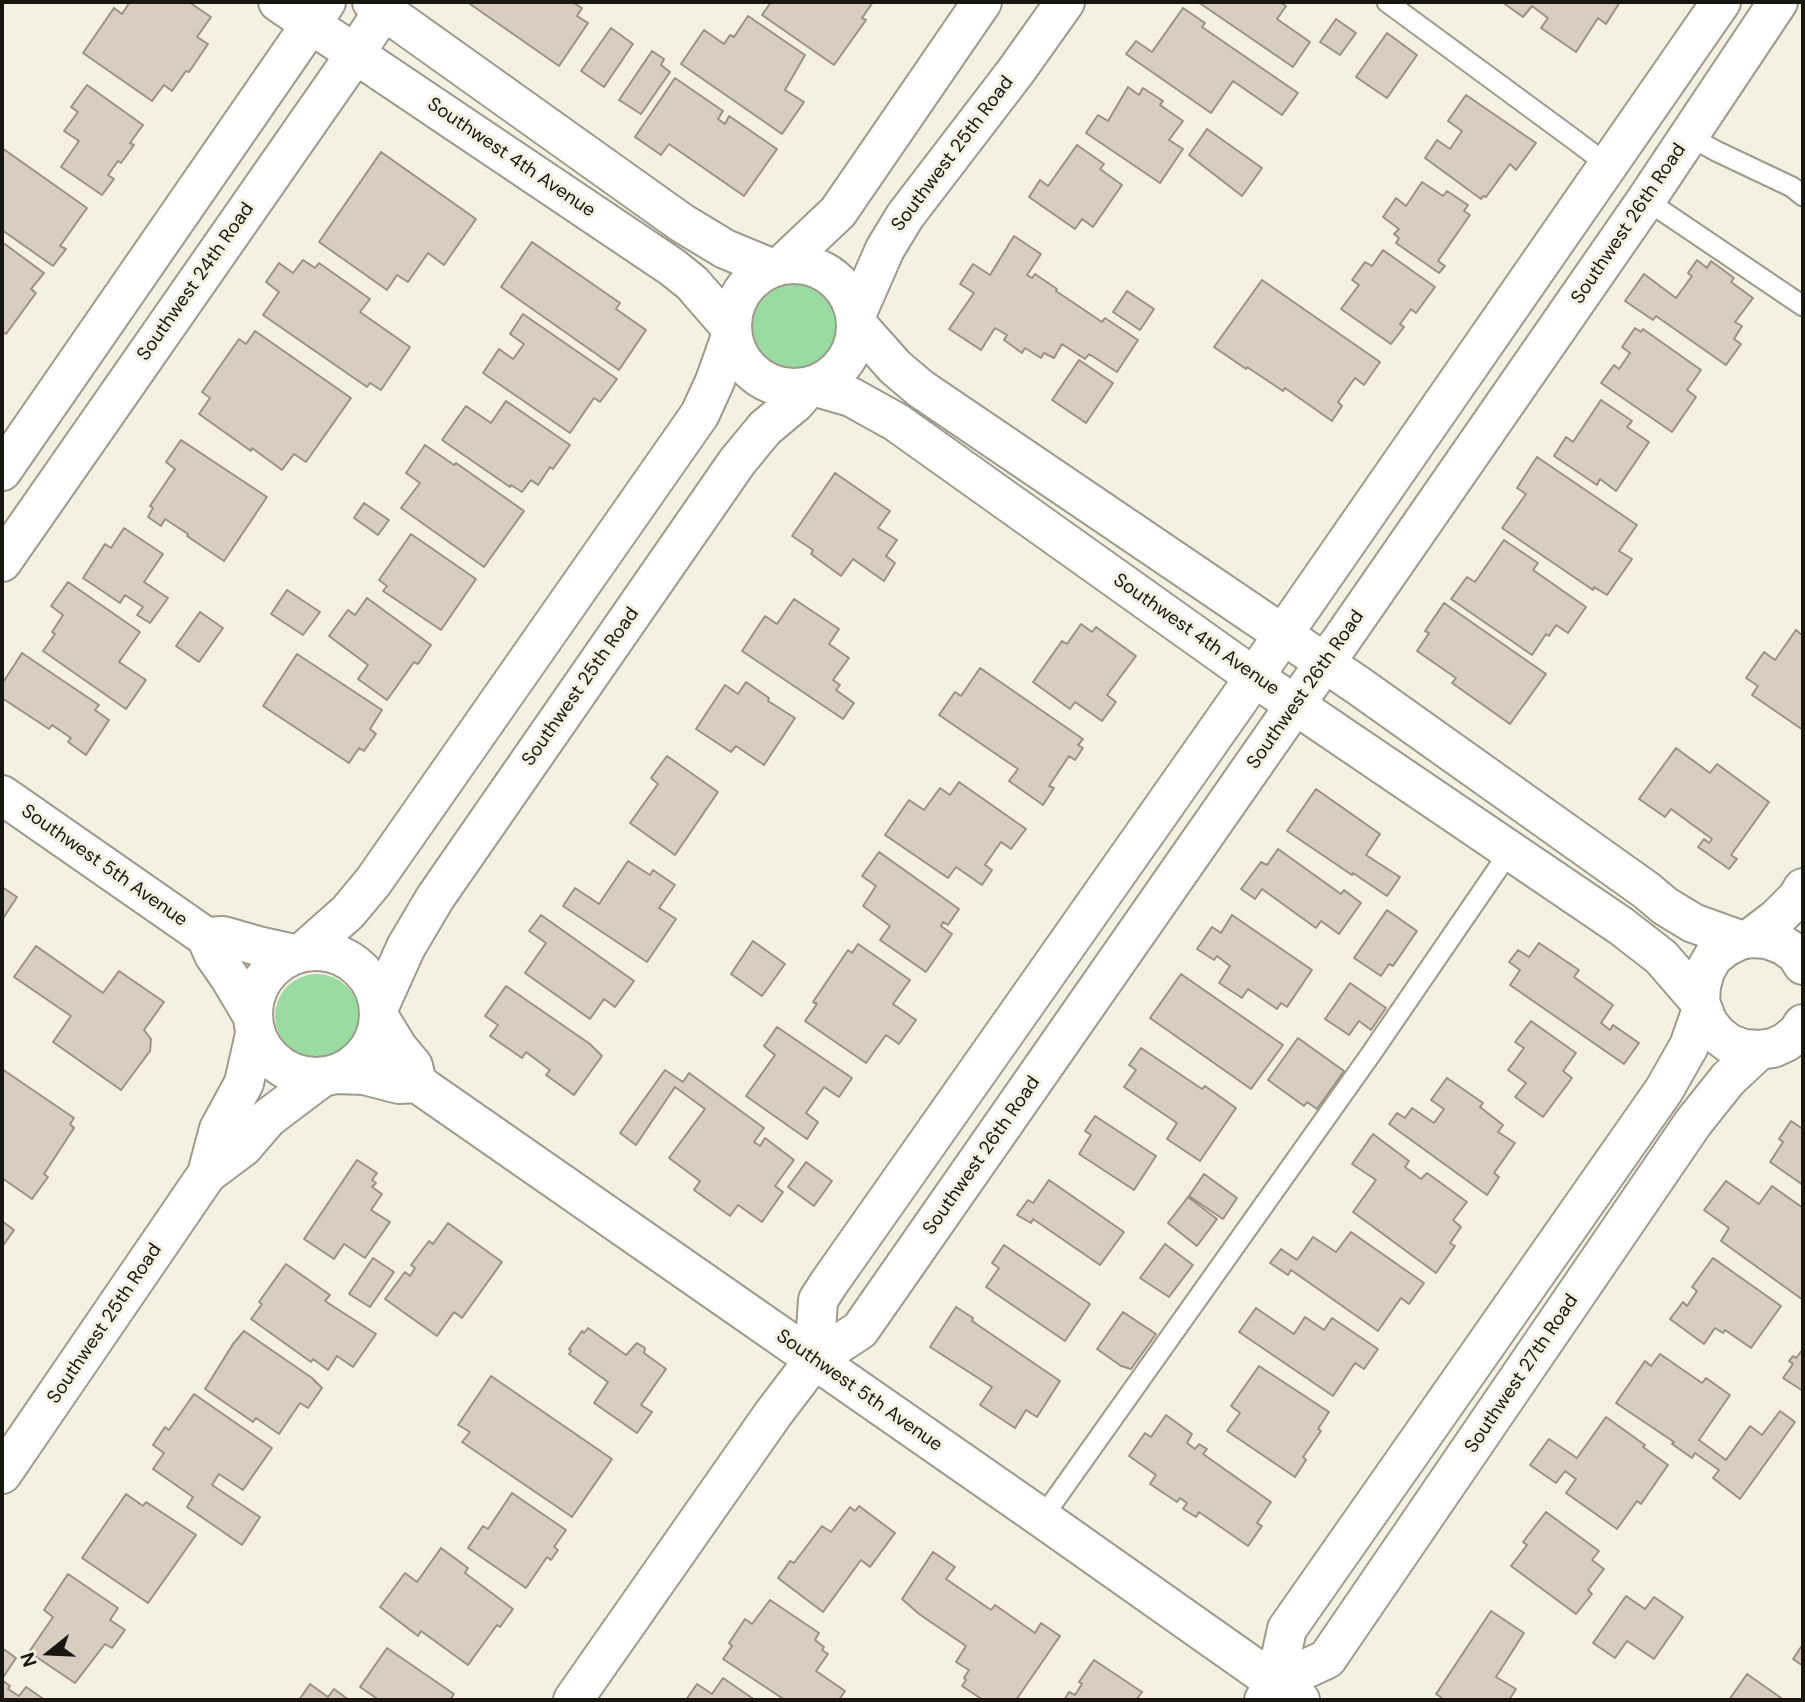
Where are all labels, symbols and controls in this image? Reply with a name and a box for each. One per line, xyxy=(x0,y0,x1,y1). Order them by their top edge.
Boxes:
street label: Southwest 25th Road xyxy=(887,72,1019,236)
street label: Southwest 4th Avenue xyxy=(423,93,599,223)
street label: Southwest 26th Road xyxy=(1567,139,1691,309)
street label: Southwest 24th Road xyxy=(133,198,259,366)
street label: Southwest 4th Avenue xyxy=(1109,569,1283,701)
street label: Southwest 25th Road xyxy=(518,603,644,771)
street label: Southwest 26th Road xyxy=(1243,606,1369,774)
street label: Southwest 5th Avenue xyxy=(16,800,192,932)
street label: Southwest 26th Road xyxy=(919,1072,1045,1240)
street label: Southwest 25th Road xyxy=(43,1240,167,1408)
street label: Southwest 27th Road xyxy=(1460,1290,1584,1458)
street label: Southwest 5th Avenue xyxy=(771,1325,947,1457)
north arrow xyxy=(14,1618,84,1688)
text: N xyxy=(15,1649,43,1670)

